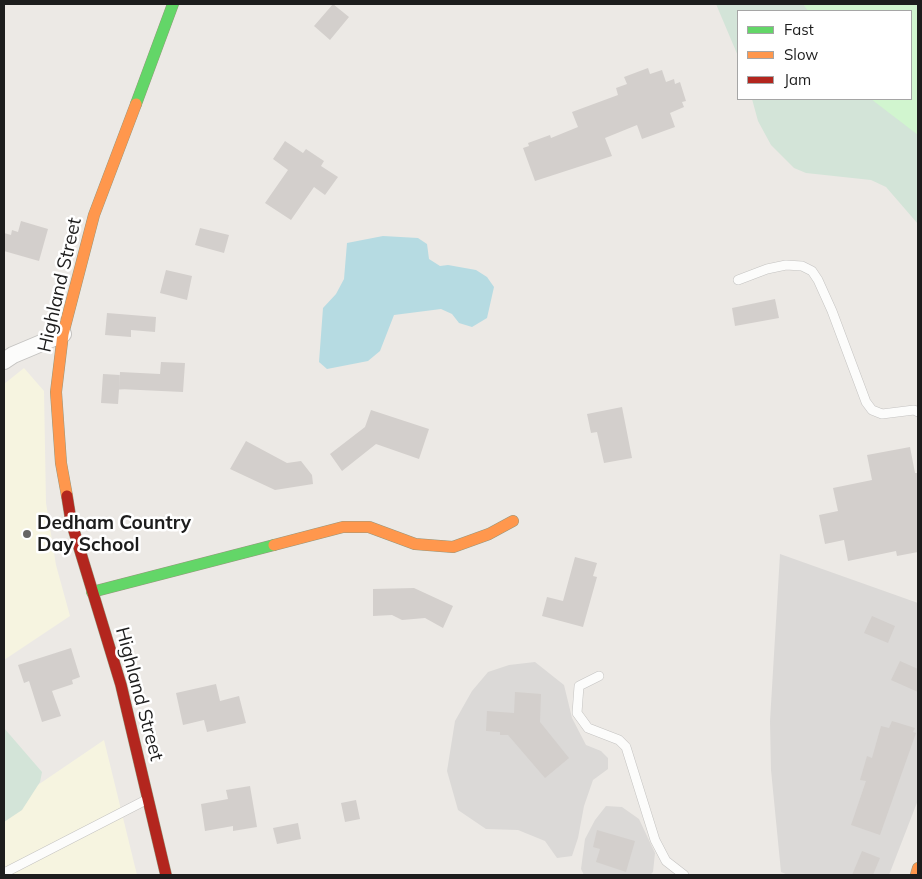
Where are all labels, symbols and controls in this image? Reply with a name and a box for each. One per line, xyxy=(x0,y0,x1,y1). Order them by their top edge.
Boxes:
legend xyxy=(737,10,912,100)
text: Fast xyxy=(784,20,814,39)
text: Slow xyxy=(784,45,818,64)
text: Jam xyxy=(784,70,811,89)
street label: Highland Street xyxy=(33,215,87,355)
place label: Dedham Country Day School xyxy=(37,512,191,556)
marker: Dedham Country Day School xyxy=(21,528,33,540)
street label: Highland Street xyxy=(110,625,168,763)

